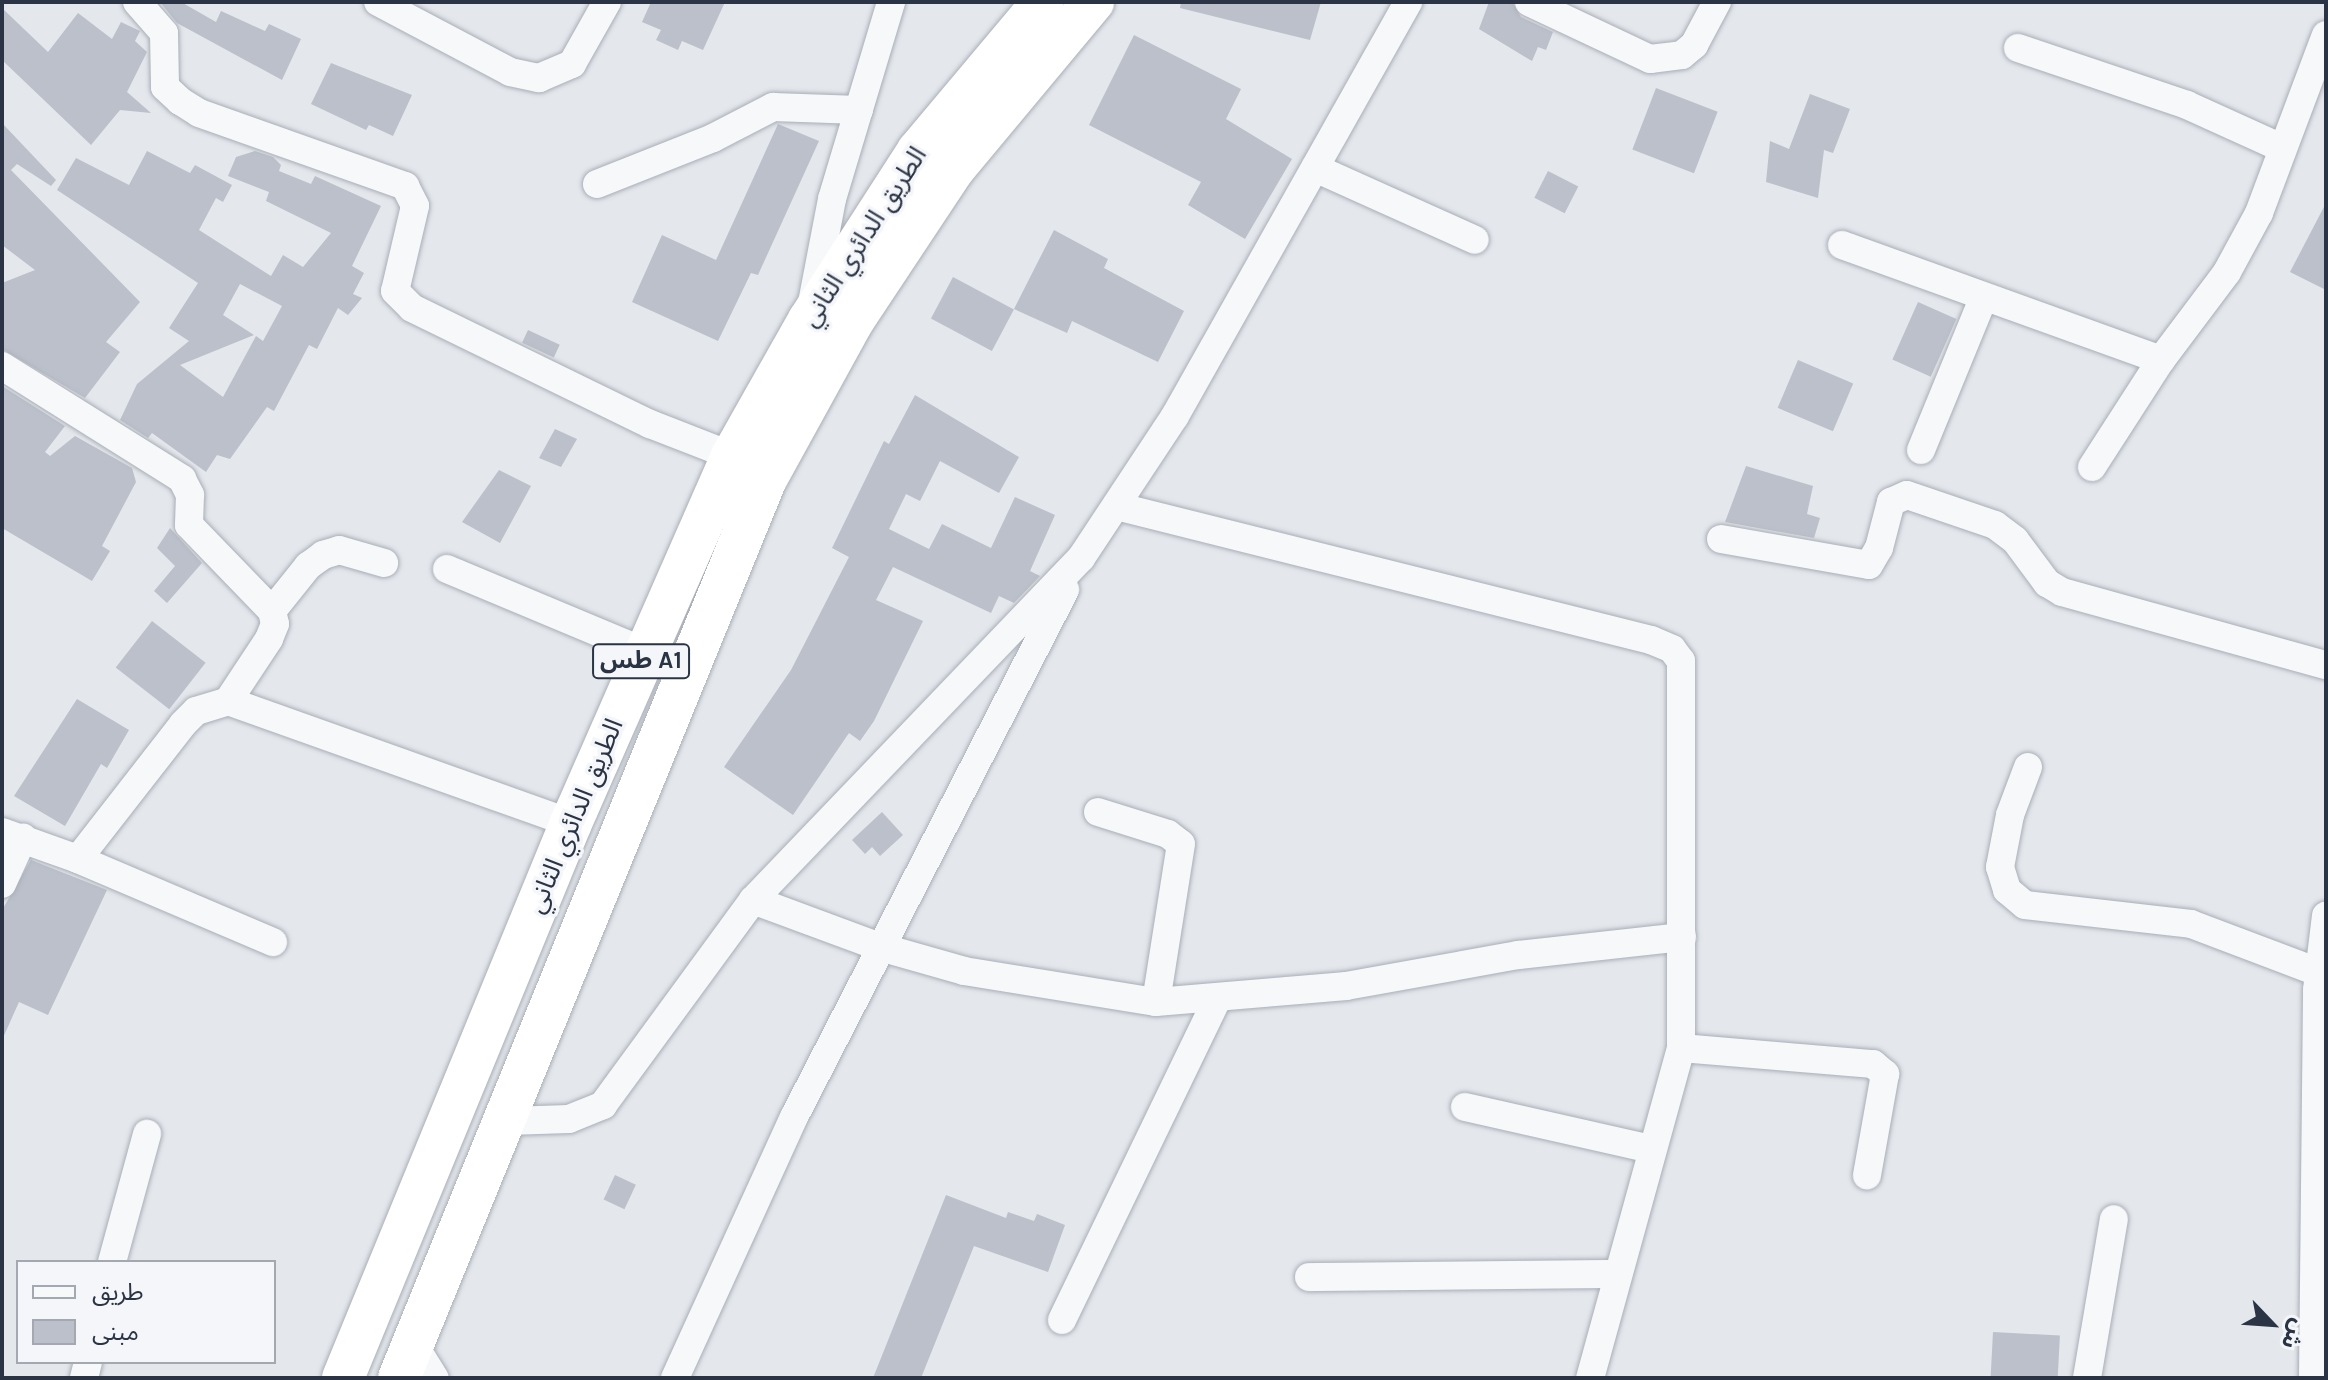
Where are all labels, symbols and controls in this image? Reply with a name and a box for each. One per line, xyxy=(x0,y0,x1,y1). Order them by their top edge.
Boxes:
street label: الطريق الدائري الثاني xyxy=(794,141,934,333)
road number: طس A1 xyxy=(591,641,691,681)
street label: الطريق الدائري الثاني xyxy=(520,714,630,918)
legend xyxy=(16,1260,276,1364)
text: طريق xyxy=(92,1278,144,1306)
north arrow xyxy=(2232,1284,2312,1364)
text: ش xyxy=(2276,1315,2312,1353)
text: مبنى xyxy=(92,1318,139,1346)

